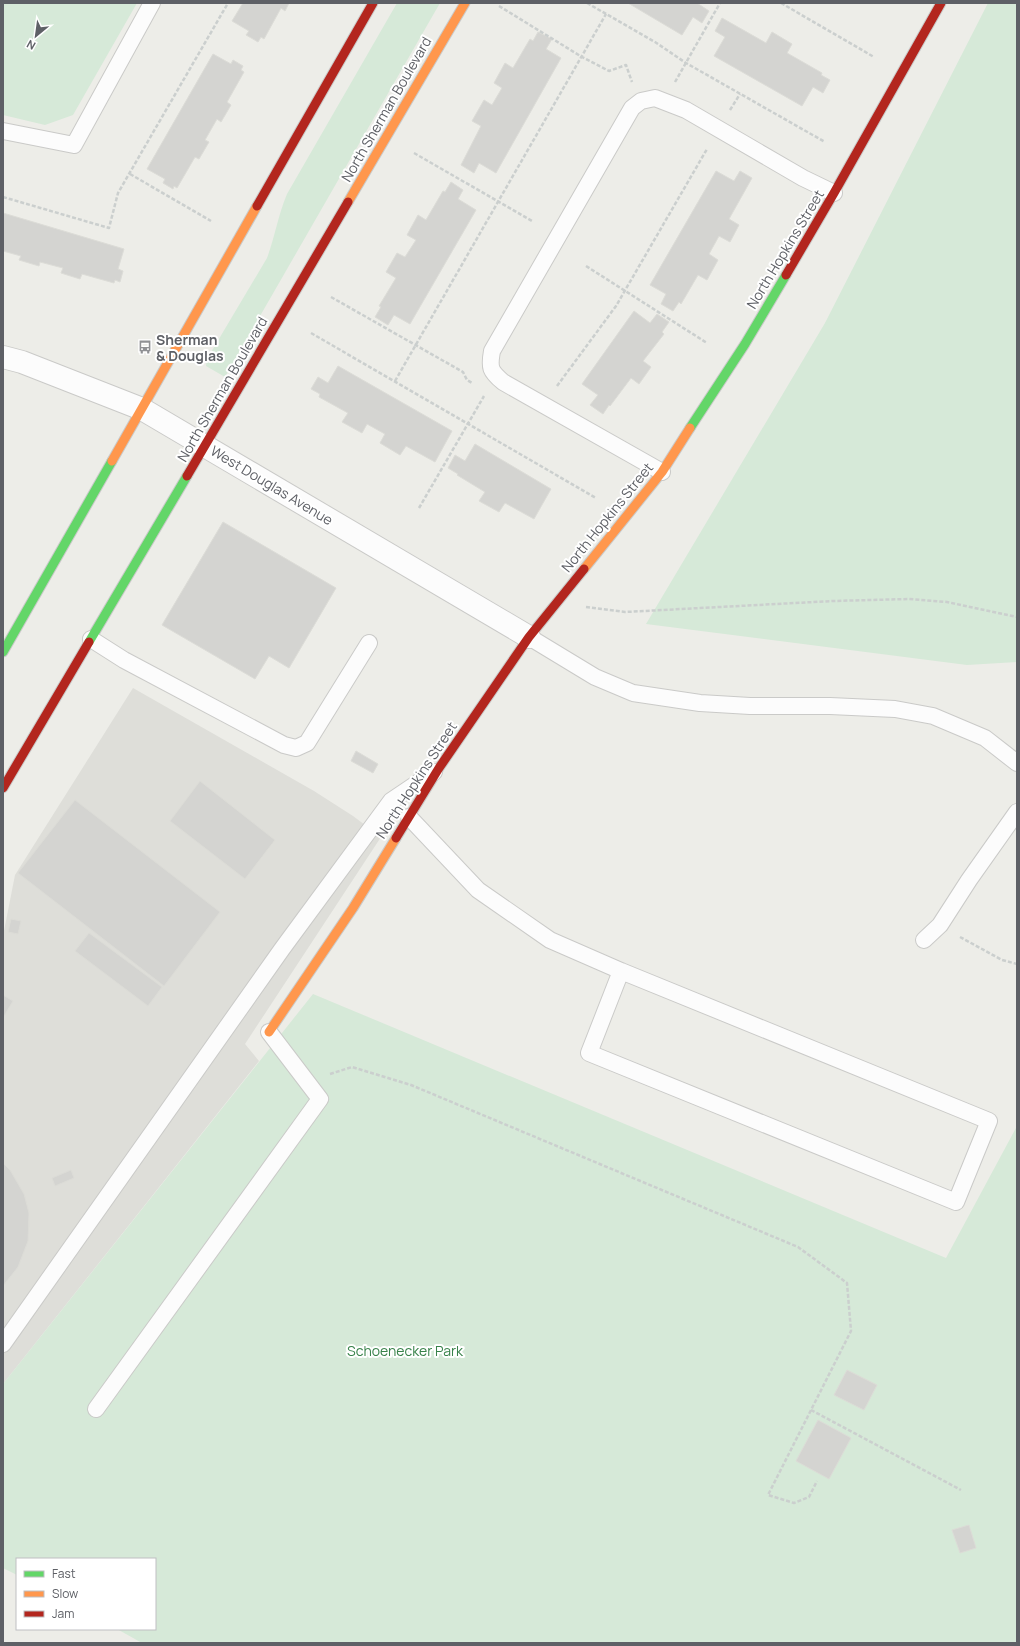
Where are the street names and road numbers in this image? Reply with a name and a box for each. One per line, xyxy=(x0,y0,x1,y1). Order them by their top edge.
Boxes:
street label: North Sherman Boulevard xyxy=(337,33,435,185)
street label: North Hopkins Street xyxy=(742,186,828,312)
street label: North Sherman Boulevard xyxy=(173,313,271,465)
street label: West Douglas Avenue xyxy=(207,441,337,529)
street label: North Hopkins Street xyxy=(557,458,657,576)
street label: North Hopkins Street xyxy=(371,718,461,842)

